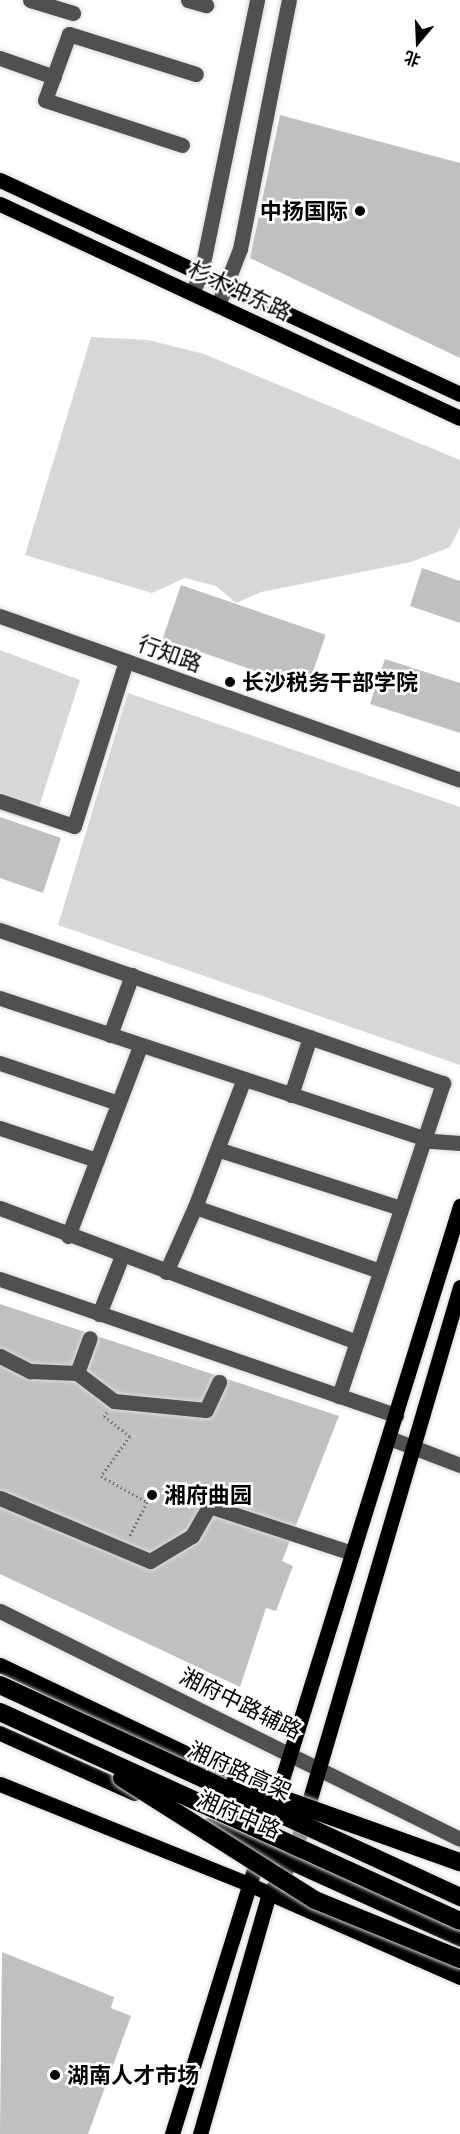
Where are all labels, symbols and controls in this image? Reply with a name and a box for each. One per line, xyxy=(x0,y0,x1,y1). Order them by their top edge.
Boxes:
north arrow xyxy=(388,12,448,72)
text: 北 xyxy=(401,48,423,71)
place label: 中扬国际 xyxy=(260,198,348,224)
marker: 中扬国际 xyxy=(353,204,367,218)
street label: 杉木冲东路 xyxy=(185,255,295,325)
street label: 行知路 xyxy=(134,629,206,677)
place label: 长沙税务干部学院 xyxy=(242,669,418,695)
marker: 长沙税务干部学院 xyxy=(223,675,237,689)
place label: 湘府曲园 xyxy=(164,1482,252,1508)
marker: 湘府曲园 xyxy=(145,1488,159,1502)
street label: 湘府中路辅路 xyxy=(176,1662,306,1744)
street label: 湘府路高架 xyxy=(184,1736,296,1804)
street label: 湘府中路 xyxy=(193,1785,285,1843)
place label: 湖南人才市场 xyxy=(67,2062,199,2088)
marker: 湖南人才市场 xyxy=(48,2068,62,2082)

